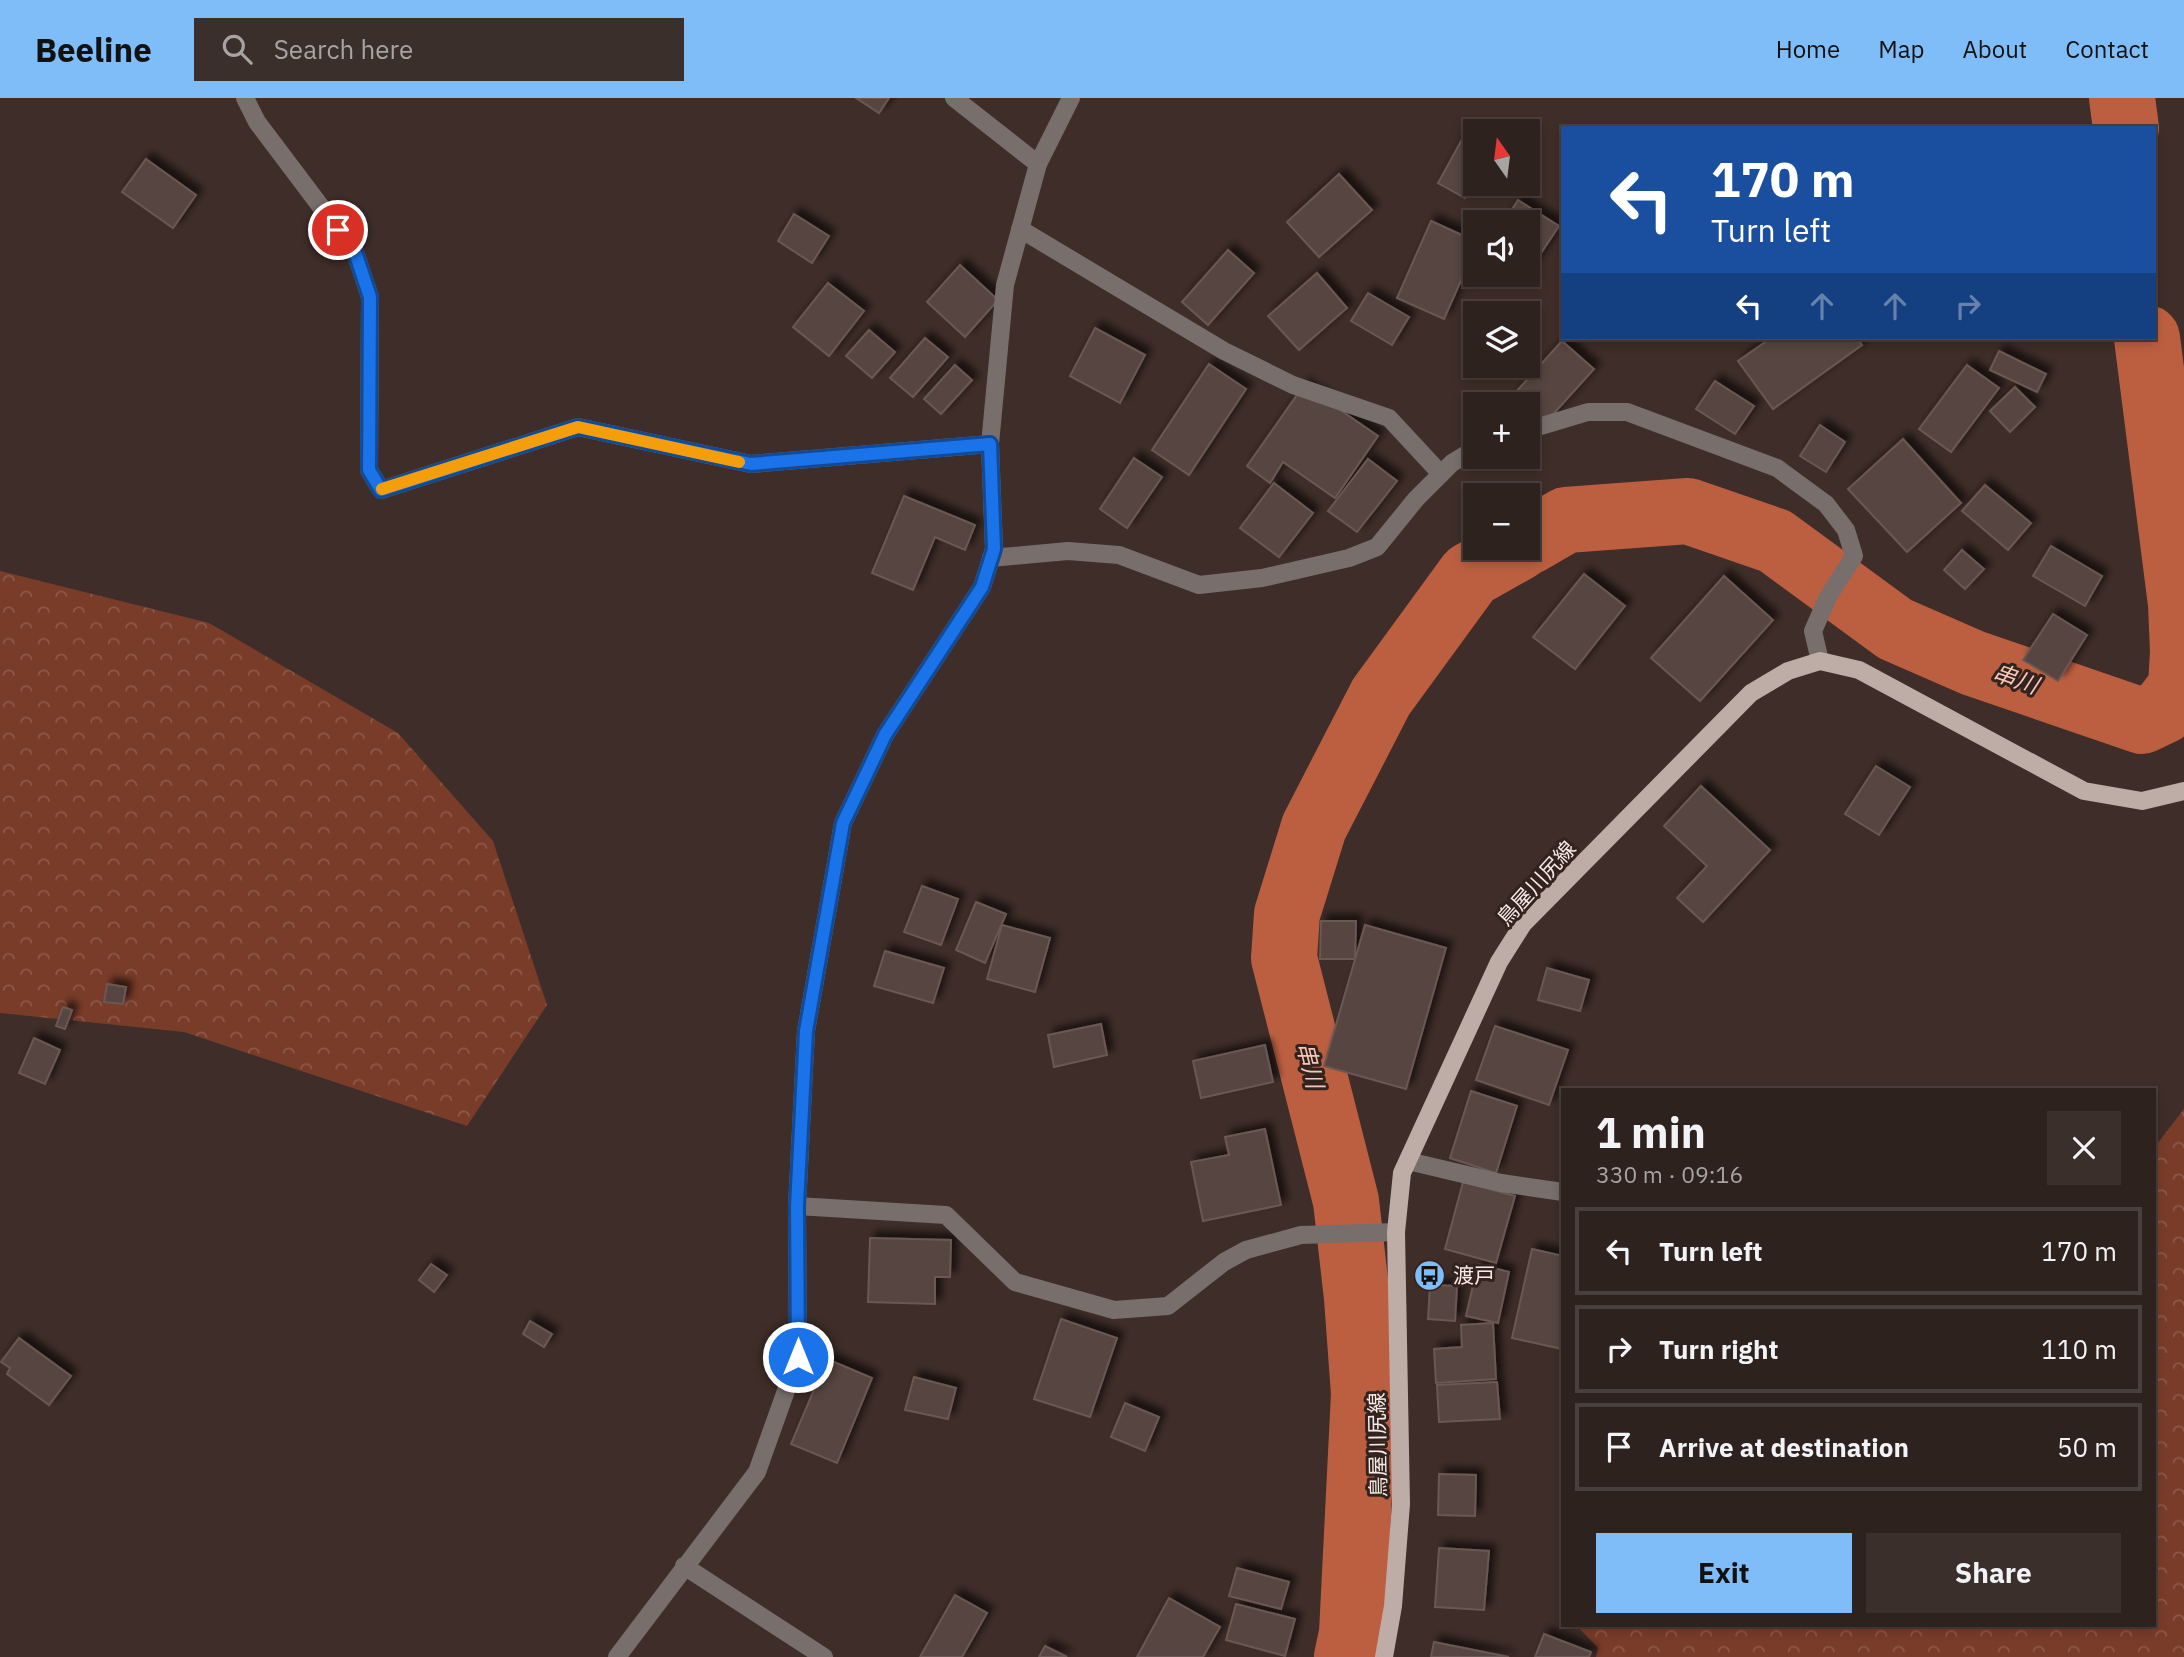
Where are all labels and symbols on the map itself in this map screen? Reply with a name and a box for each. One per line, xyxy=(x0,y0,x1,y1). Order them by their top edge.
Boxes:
north arrow xyxy=(1463,119,1540,196)
pin xyxy=(308,200,368,260)
water label: 串川 xyxy=(1989,656,2045,701)
street label: 鳥屋川尻線 xyxy=(1490,835,1582,931)
water label: 串川 xyxy=(1291,1039,1332,1094)
bus stop icon: 渡戸 xyxy=(1413,1258,1447,1292)
place label: 渡戸 xyxy=(1453,1261,1495,1289)
position arrow xyxy=(761,1320,835,1394)
street label: 鳥屋川尻線 xyxy=(1362,1392,1392,1498)

